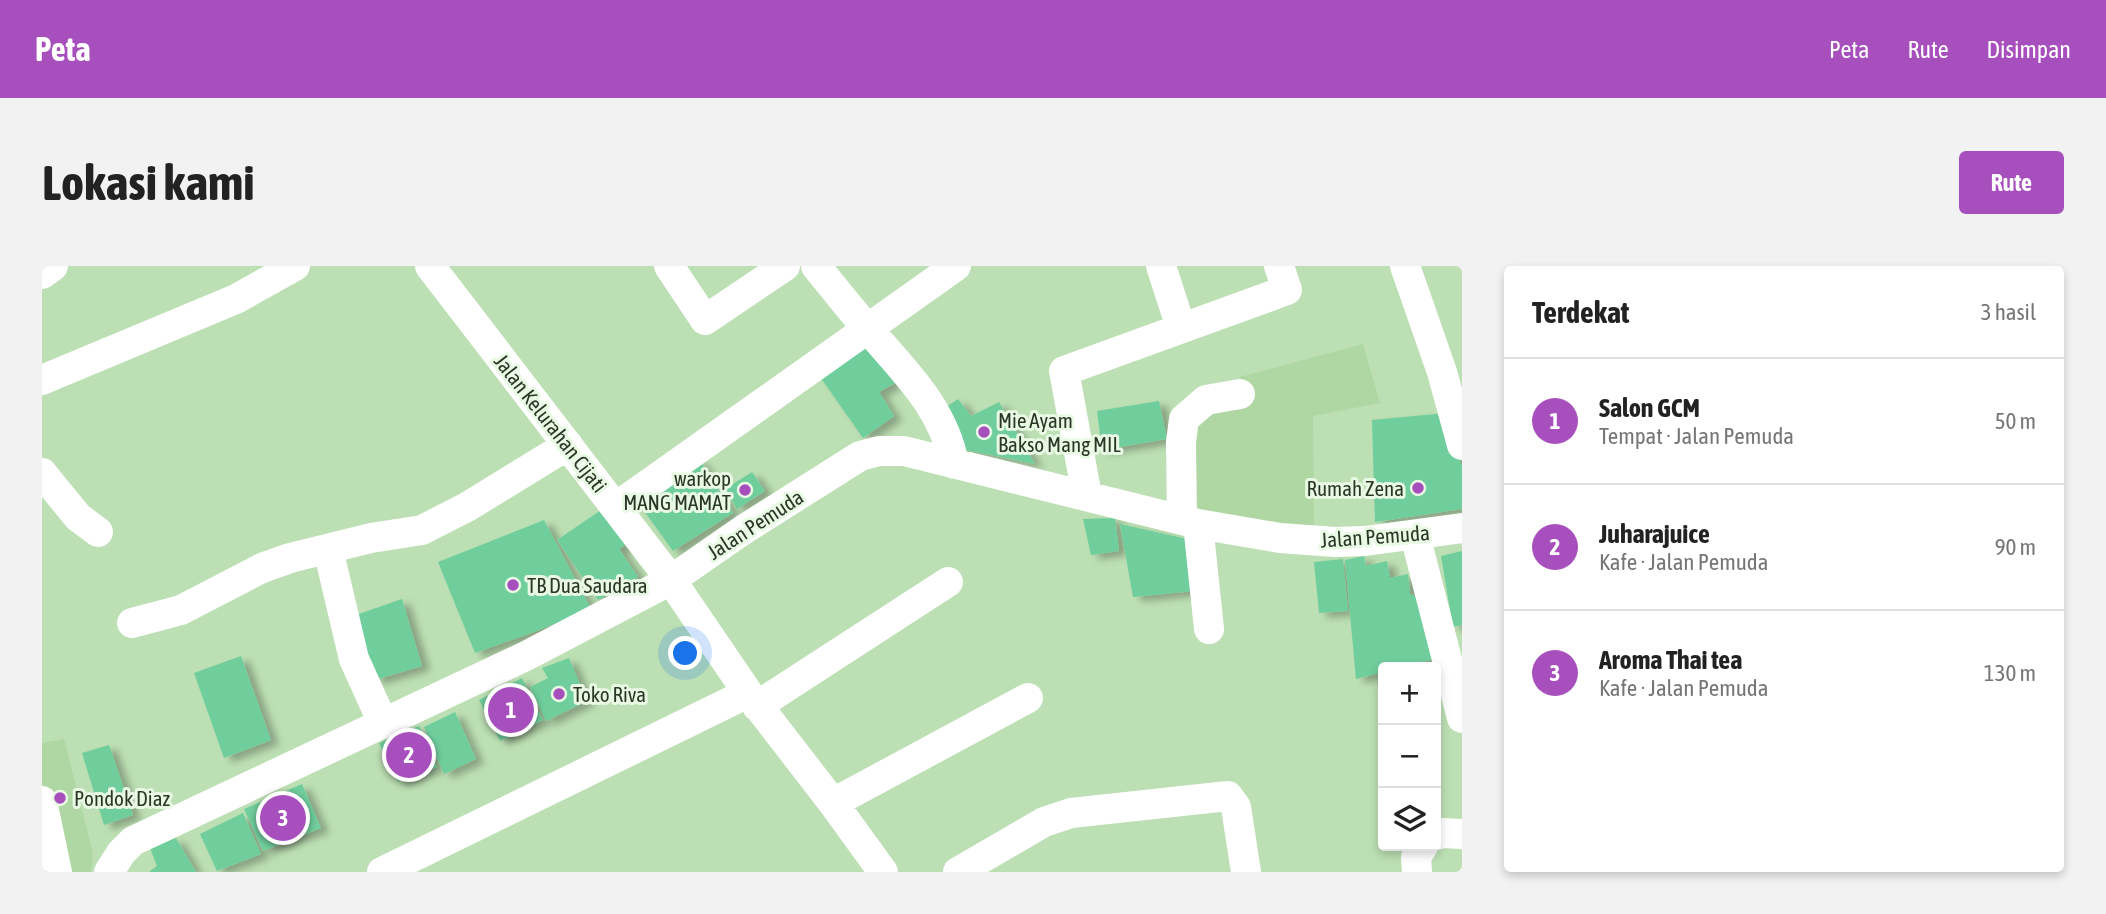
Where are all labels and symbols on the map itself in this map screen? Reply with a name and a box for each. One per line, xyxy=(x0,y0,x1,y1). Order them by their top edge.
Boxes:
street label: Jalan Kelurahan Cijati xyxy=(490,349,612,497)
place label: Mie Ayam Bakso Mang MIL xyxy=(998,408,1121,456)
marker: Mie Ayam Bakso Mang MIL xyxy=(976,424,992,440)
place label: warkop MANG MAMAT xyxy=(623,466,731,514)
place label: Rumah Zena xyxy=(1306,476,1404,500)
marker: Rumah Zena xyxy=(1410,480,1426,496)
marker: warkop MANG MAMAT xyxy=(737,482,753,498)
street label: Jalan Pemuda xyxy=(703,484,807,564)
street label: Jalan Pemuda xyxy=(1320,520,1430,552)
place label: TB Dua Saudara xyxy=(527,573,648,597)
marker: TB Dua Saudara xyxy=(505,577,521,593)
your location xyxy=(668,636,702,670)
place label: Toko Riva xyxy=(573,682,646,706)
pin: 1 xyxy=(488,684,534,736)
marker: Toko Riva xyxy=(551,686,567,702)
pin: 2 xyxy=(386,729,432,781)
place label: Pondok Diaz xyxy=(74,786,170,810)
marker: Pondok Diaz xyxy=(52,790,68,806)
pin: 3 xyxy=(260,792,306,844)

